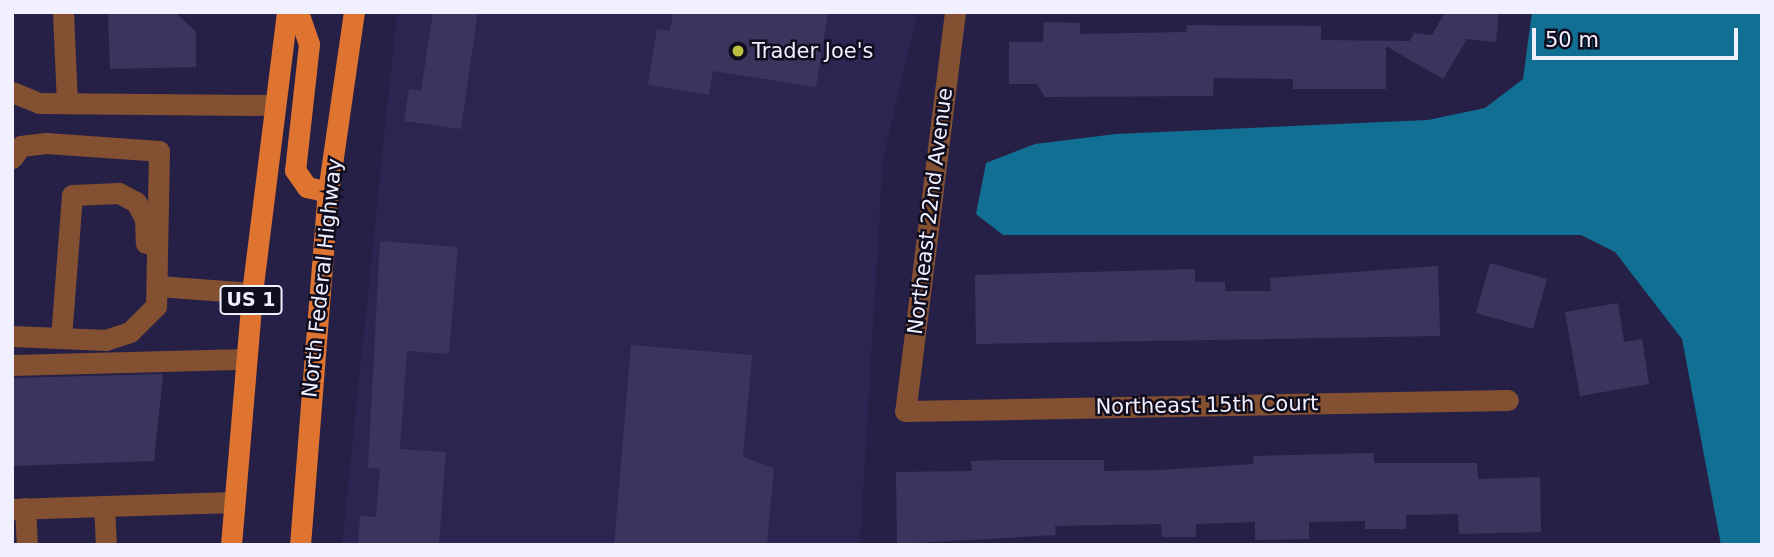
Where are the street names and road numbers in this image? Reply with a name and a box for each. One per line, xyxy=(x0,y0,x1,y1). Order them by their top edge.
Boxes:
street label: Northeast 22nd Avenue xyxy=(902,86,958,336)
street label: North Federal Highway xyxy=(297,157,347,399)
road number: US 1 xyxy=(219,284,282,316)
street label: Northeast 15th Court xyxy=(1095,390,1319,420)

